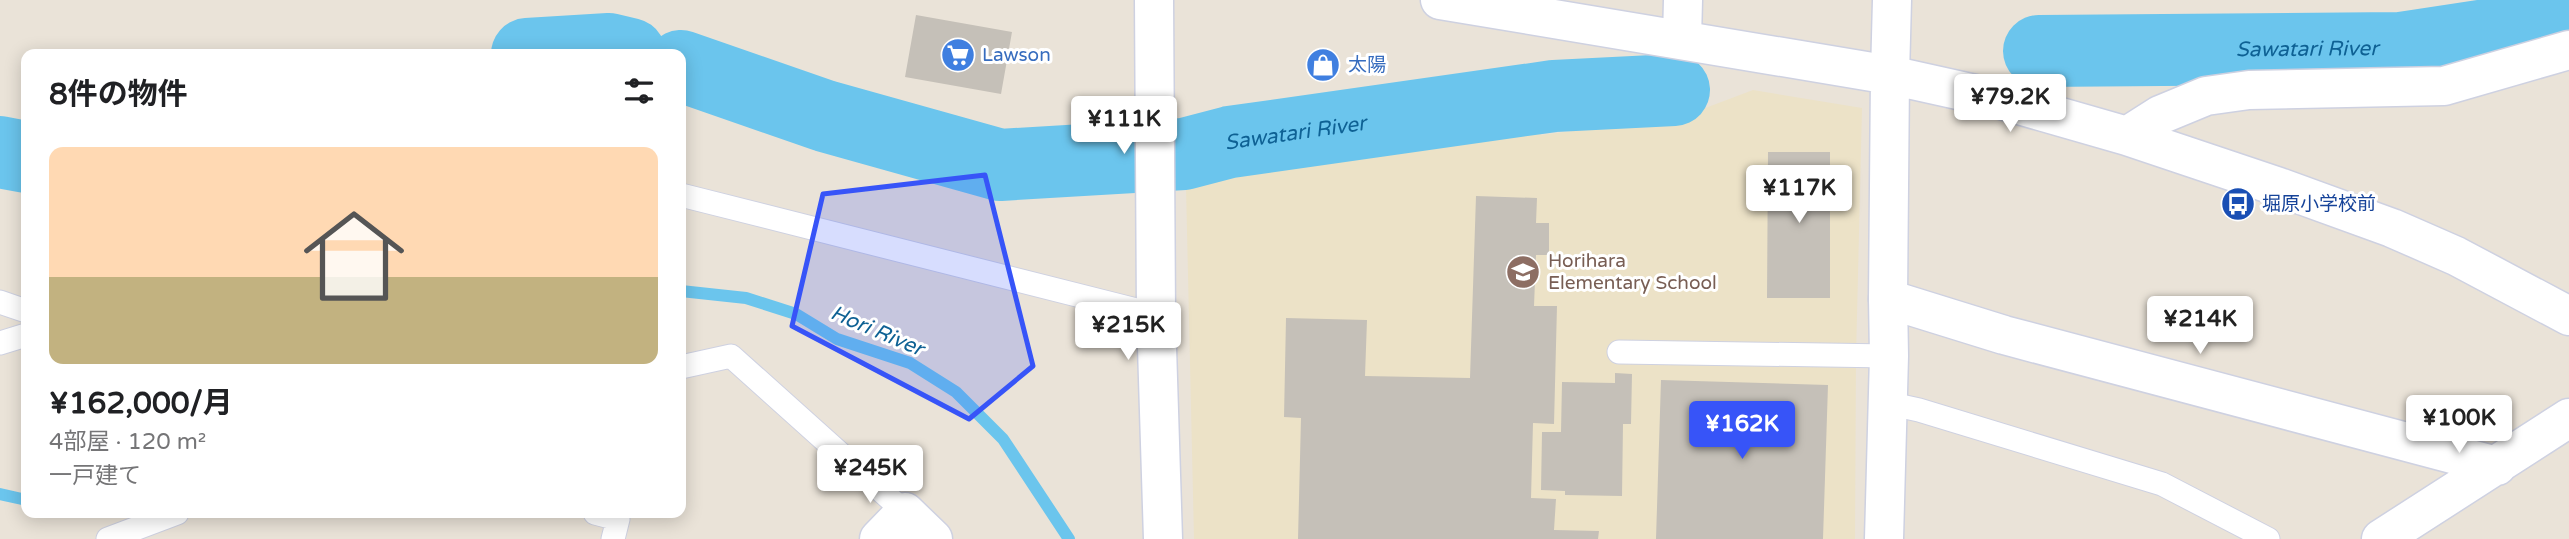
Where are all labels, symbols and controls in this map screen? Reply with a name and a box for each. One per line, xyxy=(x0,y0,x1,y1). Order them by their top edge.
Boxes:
supermarket icon: Lawson xyxy=(939,36,977,74)
water label: Sawatari River xyxy=(2236,36,2381,62)
place label: Lawson xyxy=(982,44,1051,66)
shop icon: 太陽 xyxy=(1304,46,1342,84)
place label: 太陽 xyxy=(1348,54,1386,76)
icon: filters xyxy=(620,72,658,110)
pin: ¥79.2K xyxy=(1953,74,2067,134)
text: 8件の物件 xyxy=(49,76,188,113)
text: ¥79.2K xyxy=(1970,83,2050,111)
pin: ¥111K xyxy=(1075,96,1173,156)
text: ¥111K xyxy=(1087,105,1161,133)
water label: Sawatari River xyxy=(1223,110,1370,155)
pin: ¥117K xyxy=(1750,166,1848,225)
text: ¥117K xyxy=(1762,174,1836,202)
bus stop icon: 堀原小学校前 xyxy=(2219,185,2257,223)
icon: home xyxy=(291,193,417,319)
place label: 堀原小学校前 xyxy=(2262,193,2376,215)
place label: Horihara Elementary School xyxy=(1548,250,1717,294)
school or university icon: Horihara Elementary School xyxy=(1504,253,1542,291)
pin: ¥214K xyxy=(2151,296,2249,356)
water label: Hori River xyxy=(827,300,930,363)
pin: ¥215K xyxy=(1079,302,1177,362)
text: ¥214K xyxy=(2163,305,2237,333)
text: ¥215K xyxy=(1091,311,1165,339)
text: ¥162,000/月 xyxy=(49,385,233,422)
pin: ¥100K xyxy=(2410,396,2508,455)
pin: ¥162K xyxy=(1693,402,1791,461)
text: ¥100K xyxy=(2422,404,2496,432)
text: ¥162K xyxy=(1705,410,1779,438)
text: 4部屋 · 120 m² xyxy=(49,428,206,456)
pin: ¥245K xyxy=(821,446,919,505)
text: ¥245K xyxy=(833,454,907,482)
text: 一戸建て xyxy=(49,462,141,490)

